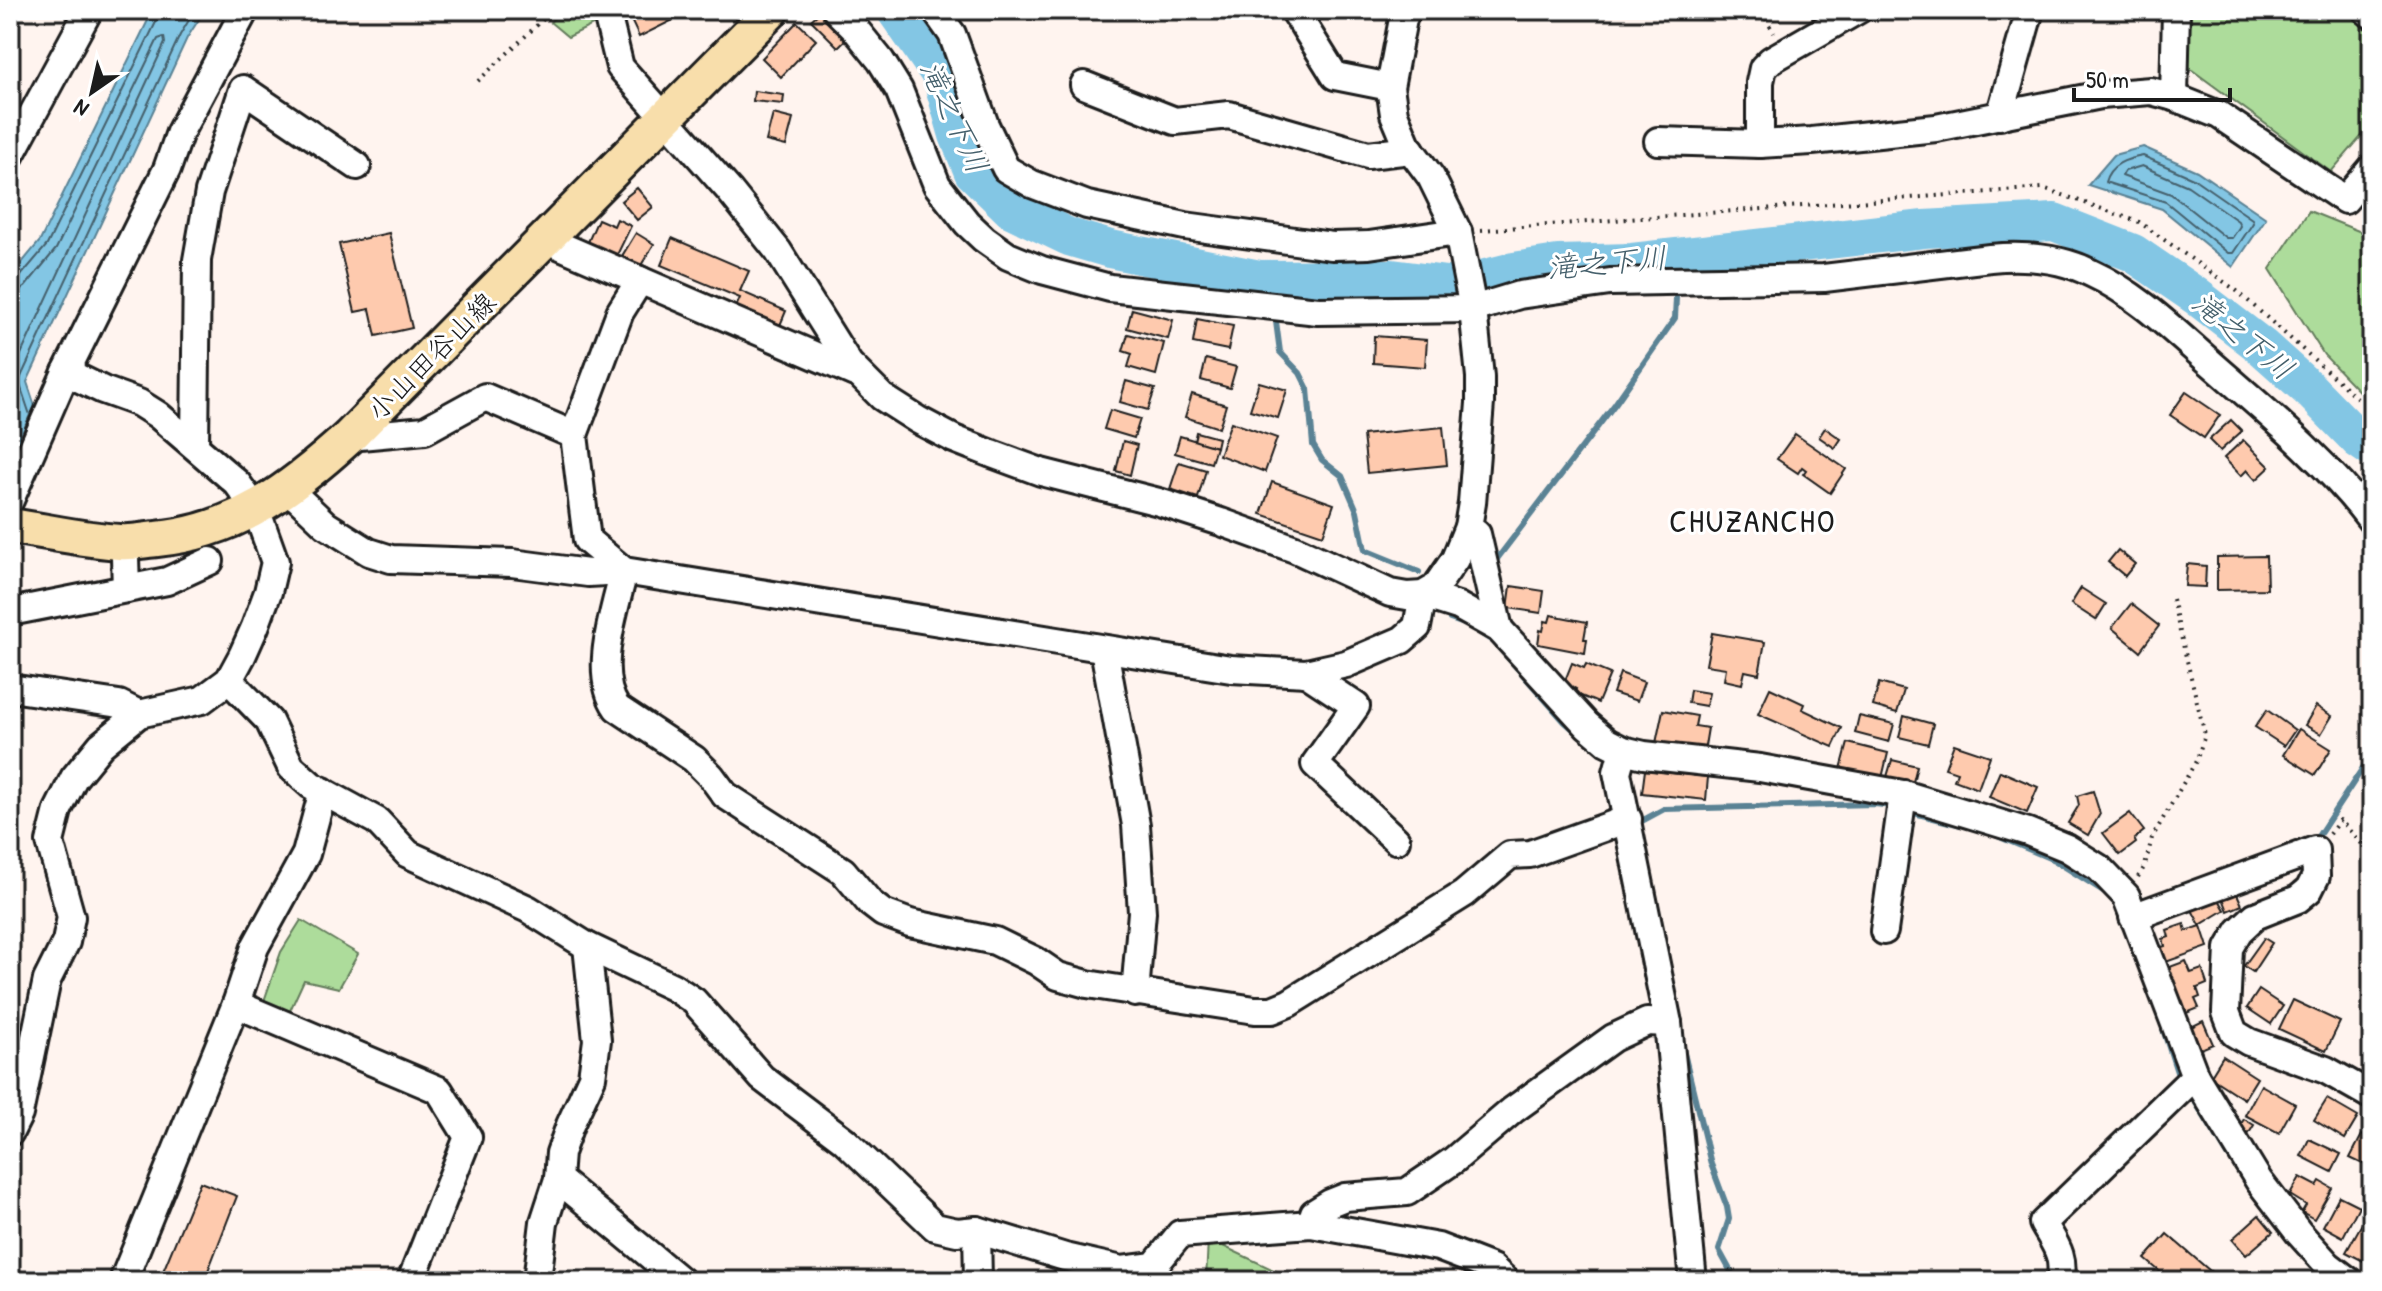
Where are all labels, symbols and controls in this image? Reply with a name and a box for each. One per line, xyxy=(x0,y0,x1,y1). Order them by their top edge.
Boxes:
north arrow xyxy=(52,52,132,132)
scale bar xyxy=(2074,52,2230,102)
water label: 滝之下川 xyxy=(911,54,998,179)
text: 50 m xyxy=(2086,63,2129,95)
text: N xyxy=(67,93,94,124)
water label: 滝之下川 xyxy=(1545,237,1668,287)
water label: 滝之下川 xyxy=(2184,282,2303,389)
street label: 小山田谷山線 xyxy=(358,283,504,429)
district label: CHUZANCHO xyxy=(1669,499,1837,542)

